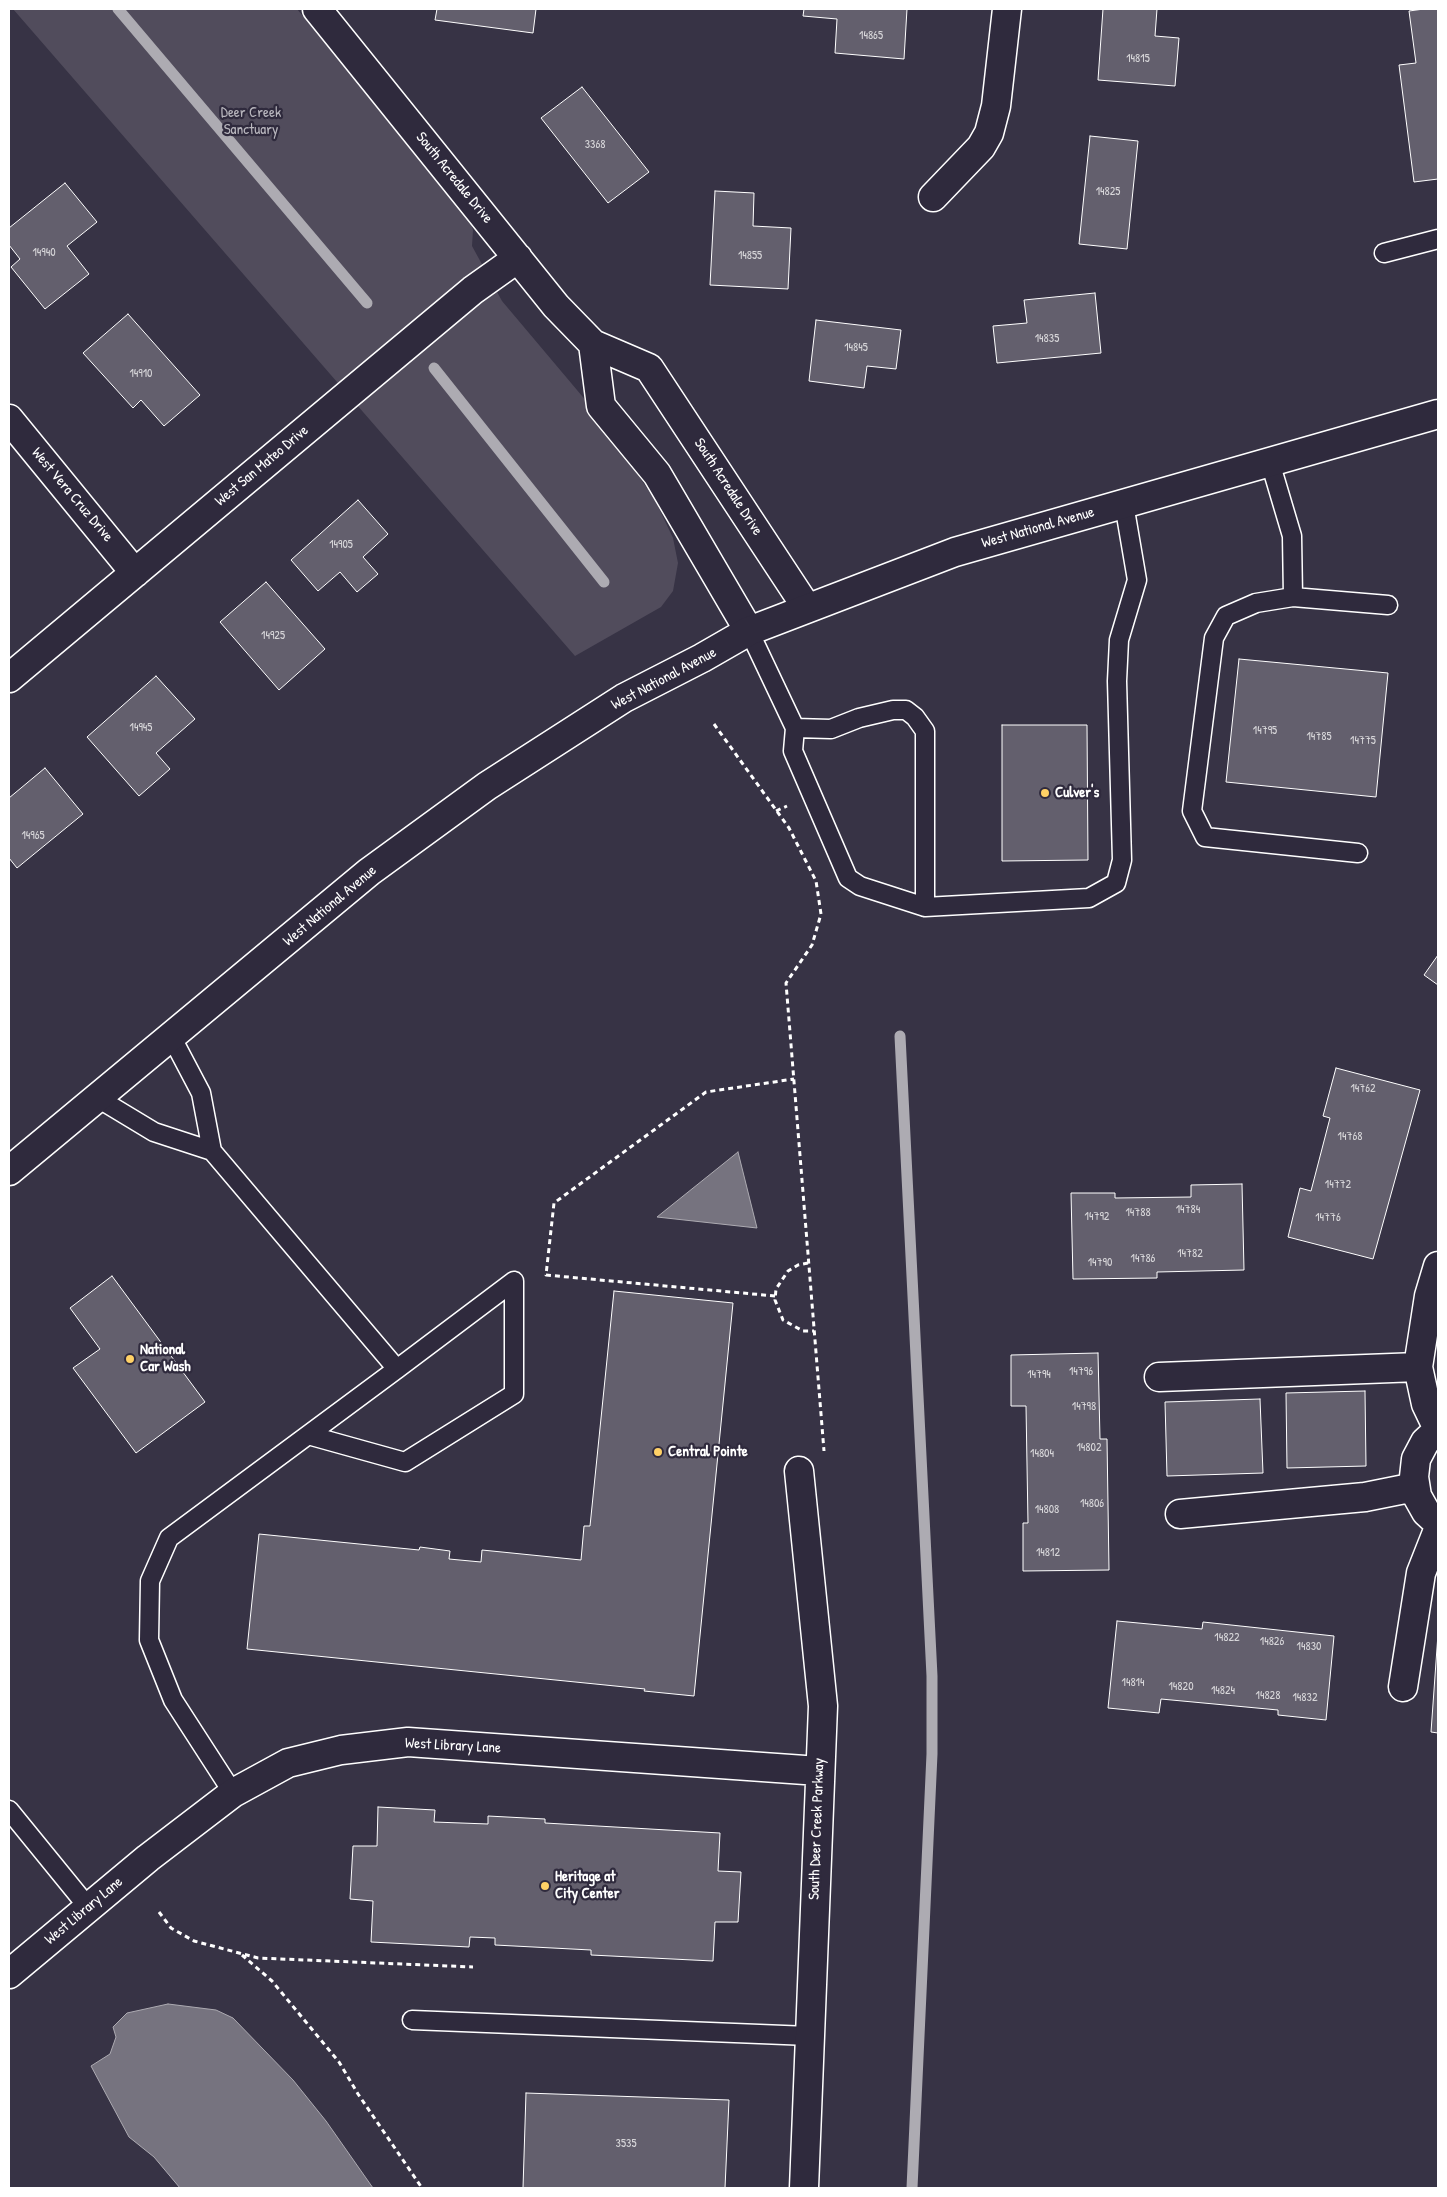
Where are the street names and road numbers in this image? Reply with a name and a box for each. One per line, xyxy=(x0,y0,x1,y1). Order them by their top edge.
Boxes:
street label: South Acredale Drive xyxy=(412,129,496,227)
street label: West San Mateo Drive xyxy=(212,422,312,510)
street label: South Acredale Drive xyxy=(690,435,766,539)
street label: West Vera Cruz Drive xyxy=(27,444,117,546)
street label: West National Avenue xyxy=(980,503,1096,553)
street label: West National Avenue xyxy=(608,644,720,714)
street label: West National Avenue xyxy=(280,862,380,950)
street label: West Library Lane xyxy=(405,1734,501,1758)
street label: South Deer Creek Parkway xyxy=(806,1758,828,1900)
street label: West Library Lane xyxy=(41,1873,127,1949)

